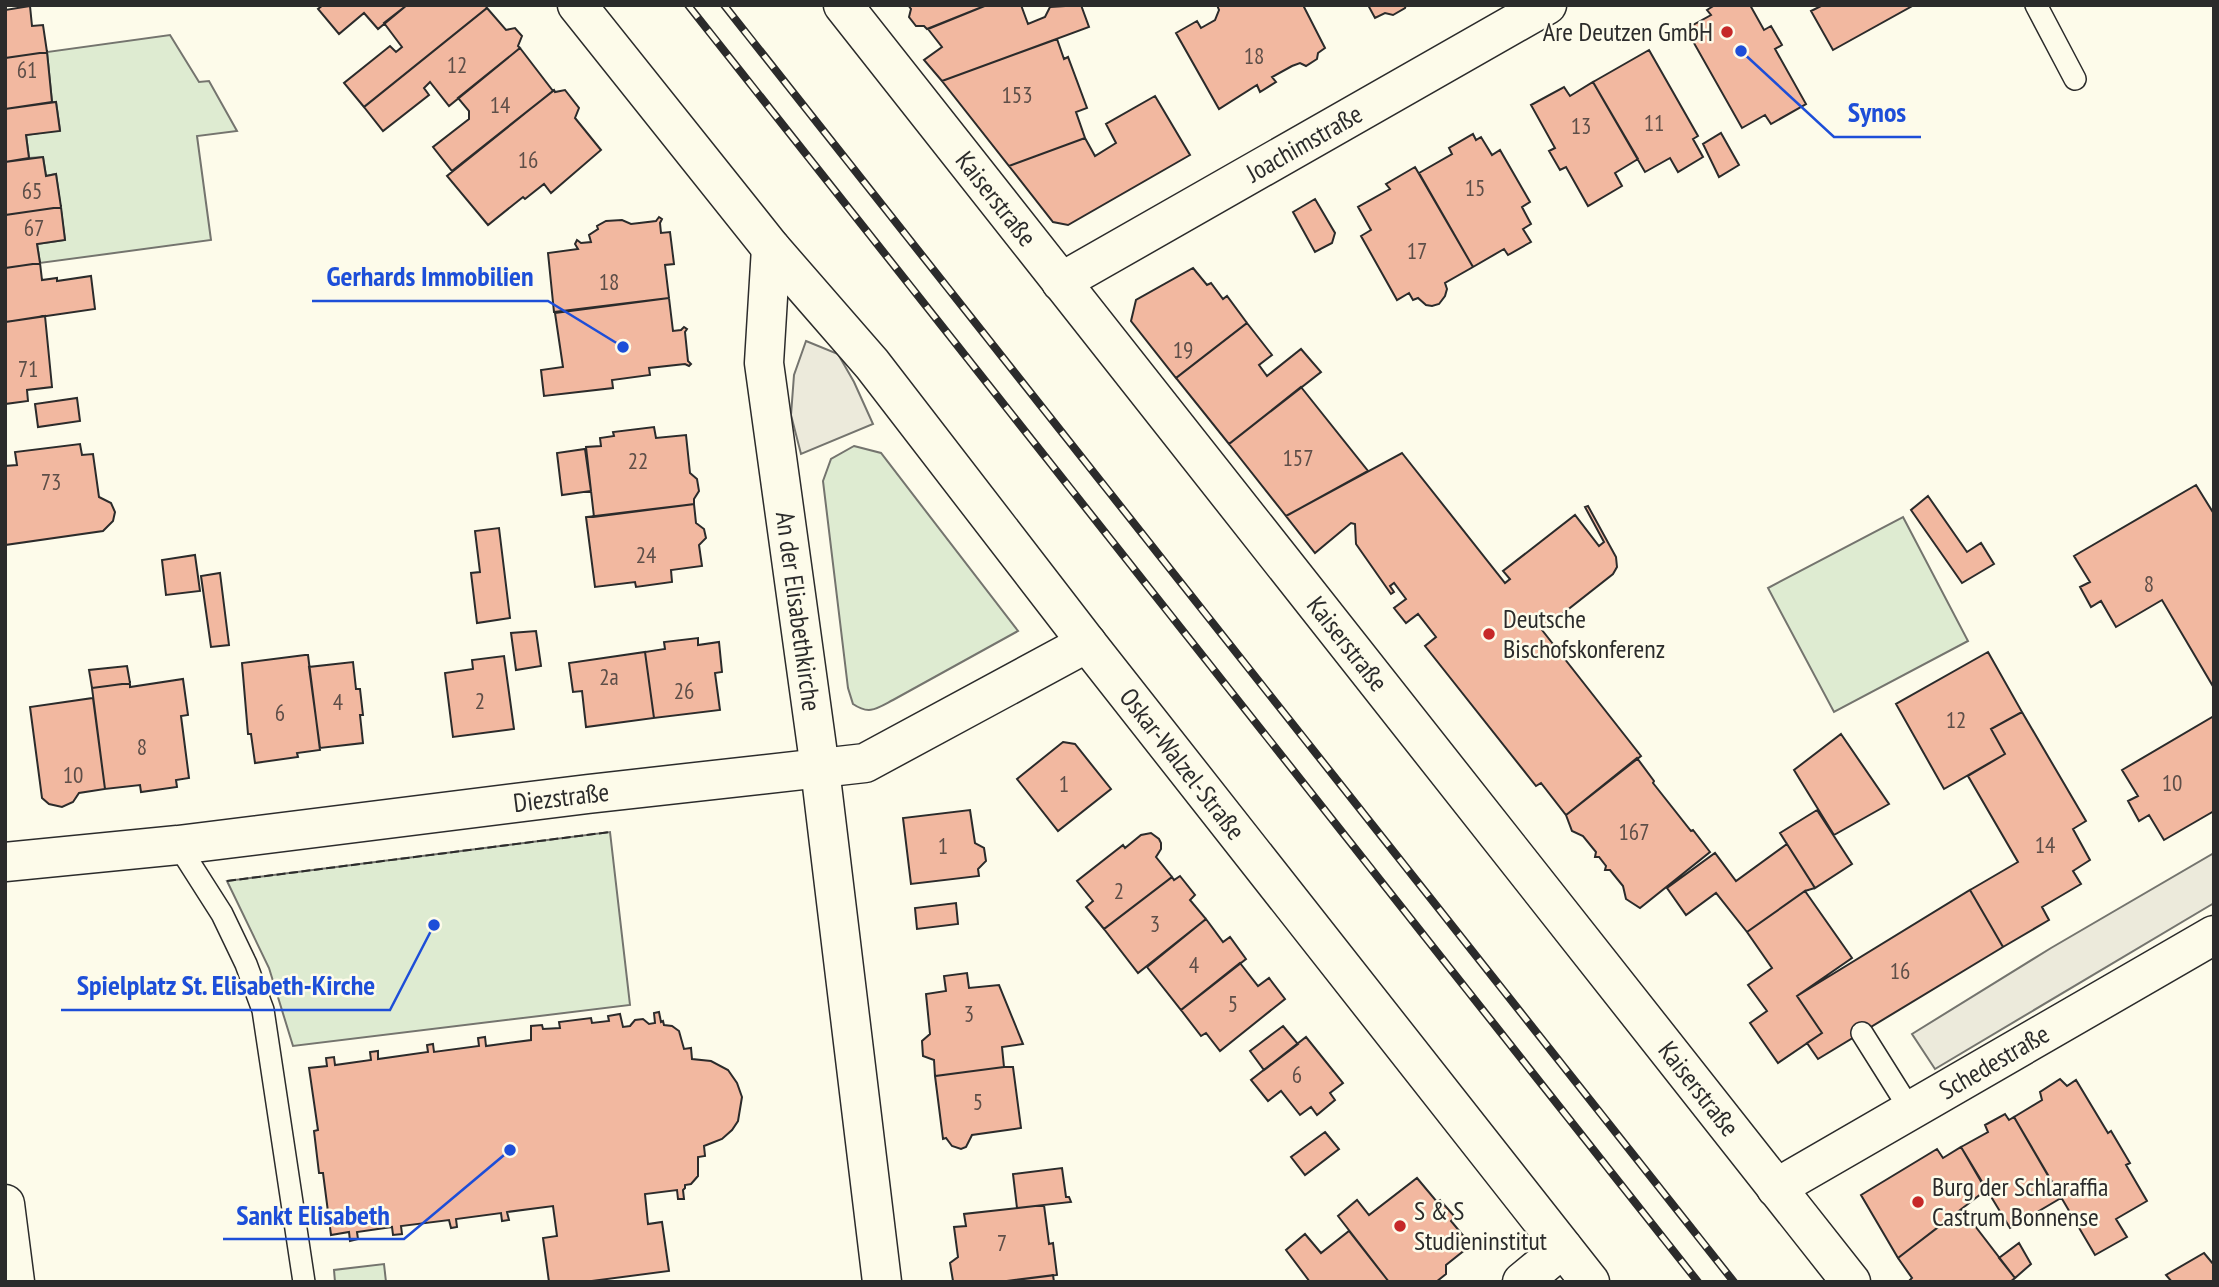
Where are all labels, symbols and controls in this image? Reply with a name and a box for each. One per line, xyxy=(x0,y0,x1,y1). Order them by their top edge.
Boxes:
place label: Are Deutzen GmbH xyxy=(1543,15,1713,48)
marker: Are Deutzen GmbH xyxy=(1719,24,1735,40)
house number: 18 xyxy=(1244,41,1264,70)
house number: 12 xyxy=(447,50,467,79)
house number: 61 xyxy=(17,55,37,84)
house number: 153 xyxy=(1001,80,1033,109)
callout: Synos xyxy=(1834,88,1921,137)
house number: 14 xyxy=(490,90,510,119)
text: Synos xyxy=(1848,93,1906,130)
street label: Joachimstraße xyxy=(1239,97,1368,189)
house number: 11 xyxy=(1644,108,1664,137)
house number: 13 xyxy=(1571,111,1591,140)
street label: Kaiserstraße xyxy=(949,144,1044,253)
house number: 16 xyxy=(518,145,538,174)
house number: 15 xyxy=(1465,173,1485,202)
house number: 65 xyxy=(22,176,42,205)
house number: 67 xyxy=(24,213,44,242)
house number: 17 xyxy=(1407,236,1427,265)
callout: Gerhards Immobilien xyxy=(312,252,548,301)
text: Gerhards Immobilien xyxy=(326,257,534,294)
house number: 18 xyxy=(599,267,619,296)
house number: 19 xyxy=(1173,335,1193,364)
house number: 71 xyxy=(18,354,38,383)
house number: 157 xyxy=(1282,443,1314,472)
house number: 22 xyxy=(628,446,648,475)
house number: 73 xyxy=(41,467,61,496)
street label: An der Elisabethkirche xyxy=(769,510,829,713)
house number: 24 xyxy=(636,540,656,569)
house number: 8 xyxy=(2144,569,2154,598)
street label: Kaiserstraße xyxy=(1300,589,1395,698)
place label: Deutsche Bischofskonferenz xyxy=(1503,602,1665,665)
marker: Deutsche Bischofskonferenz xyxy=(1481,626,1497,642)
house number: 2a xyxy=(599,662,619,691)
house number: 26 xyxy=(674,676,694,705)
street label: Oskar-Walzel-Straße xyxy=(1113,681,1253,846)
house number: 2 xyxy=(475,686,485,715)
house number: 4 xyxy=(333,687,343,716)
house number: 6 xyxy=(275,698,285,727)
house number: 12 xyxy=(1946,705,1966,734)
house number: 8 xyxy=(137,732,147,761)
house number: 10 xyxy=(63,760,83,789)
house number: 10 xyxy=(2162,768,2182,797)
house number: 1 xyxy=(1059,769,1069,798)
street label: Diezstraße xyxy=(511,775,611,819)
house number: 167 xyxy=(1618,817,1650,846)
house number: 14 xyxy=(2035,830,2055,859)
house number: 1 xyxy=(938,831,948,860)
house number: 2 xyxy=(1114,876,1124,905)
house number: 3 xyxy=(1150,909,1160,938)
house number: 4 xyxy=(1189,950,1199,979)
house number: 16 xyxy=(1890,956,1910,985)
callout: Spielplatz St. Elisabeth-Kirche xyxy=(61,961,390,1010)
text: Spielplatz St. Elisabeth-Kirche xyxy=(77,966,375,1003)
house number: 5 xyxy=(1228,989,1238,1018)
house number: 3 xyxy=(964,999,974,1028)
street label: Schedestraße xyxy=(1933,1017,2055,1106)
street label: Kaiserstraße xyxy=(1651,1035,1747,1143)
house number: 6 xyxy=(1292,1060,1302,1089)
house number: 5 xyxy=(973,1087,983,1116)
place label: Burg der Schlaraffia Castrum Bonnense xyxy=(1932,1170,2108,1233)
callout: Sankt Elisabeth xyxy=(223,1190,404,1239)
place label: S & S Studieninstitut xyxy=(1414,1194,1547,1257)
marker: Burg der Schlaraffia Castrum Bonnense xyxy=(1910,1194,1926,1210)
text: Sankt Elisabeth xyxy=(236,1196,390,1233)
marker: S & S Studieninstitut xyxy=(1392,1218,1408,1234)
house number: 7 xyxy=(997,1228,1007,1257)

